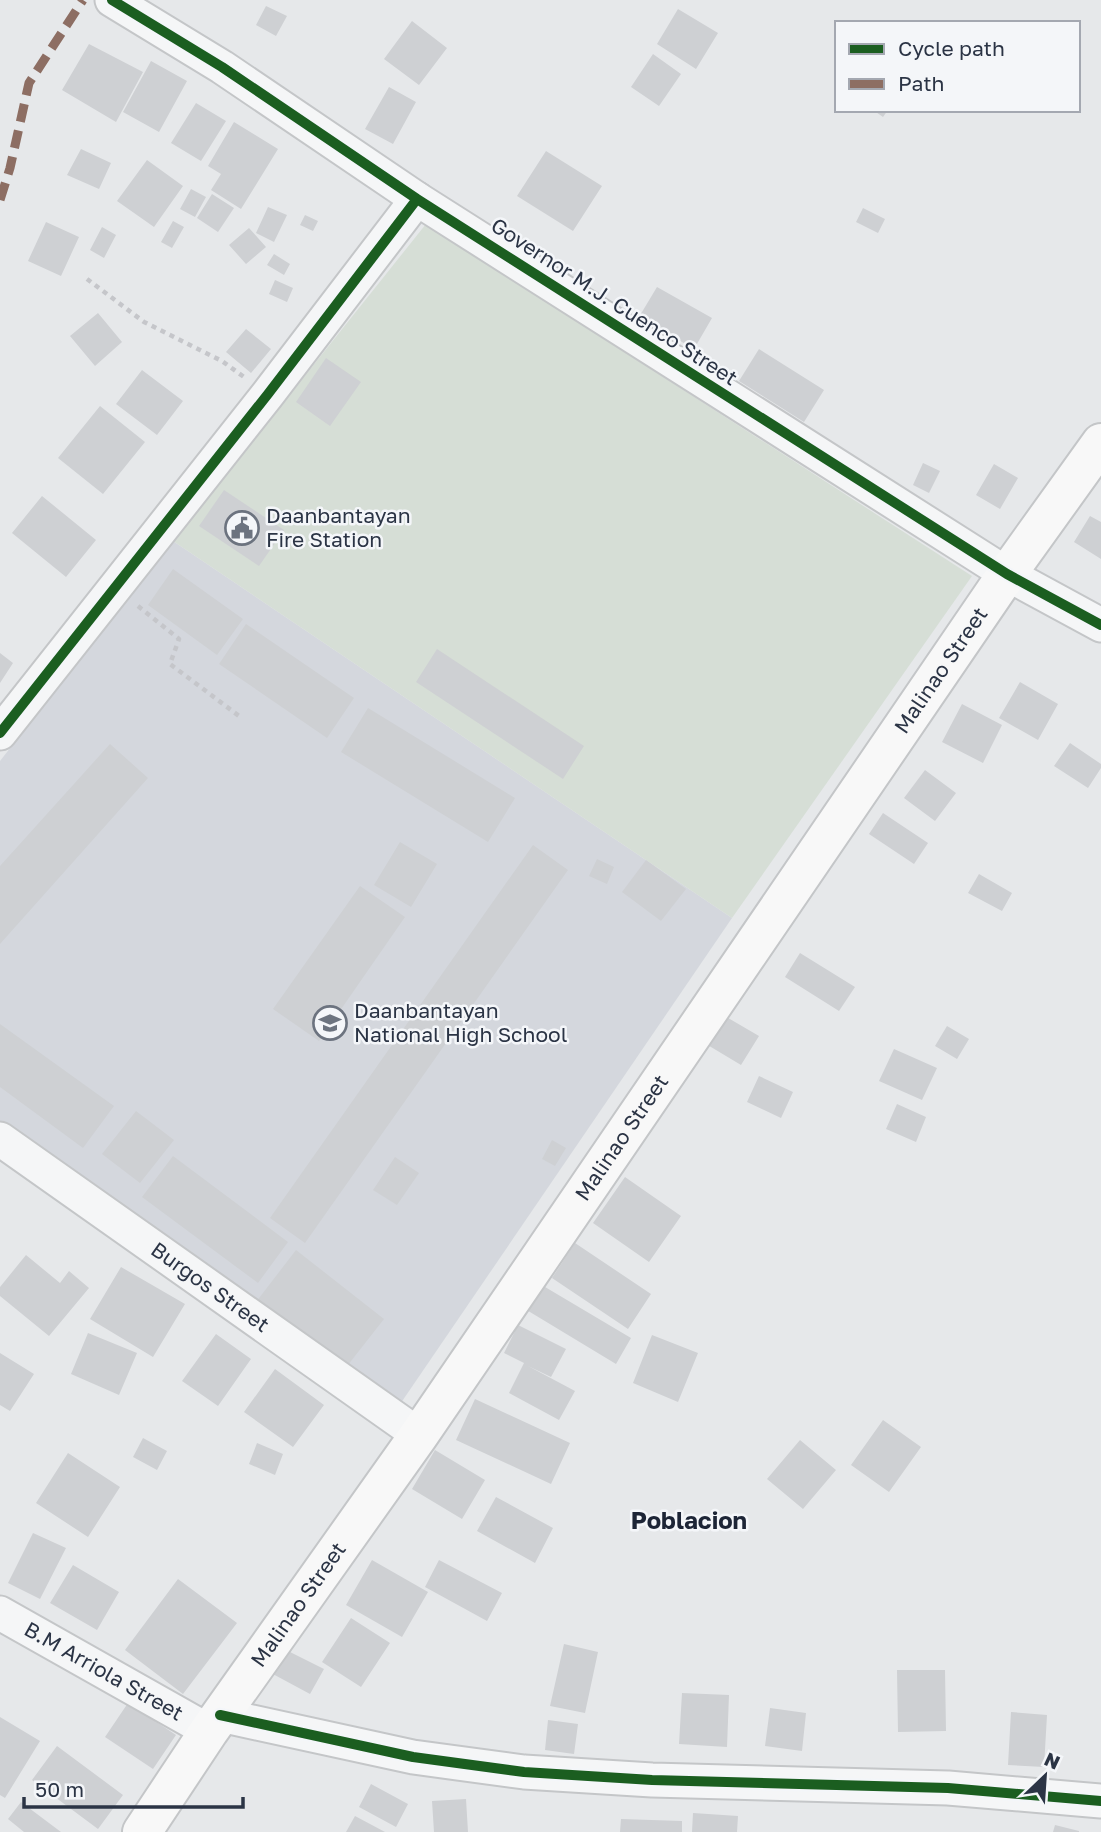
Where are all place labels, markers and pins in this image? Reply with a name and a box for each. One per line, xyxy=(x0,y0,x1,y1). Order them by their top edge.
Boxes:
place label: Daanbantayan Fire Station xyxy=(266,502,411,552)
public building icon: Daanbantayan Fire Station xyxy=(223,509,261,547)
place label: Daanbantayan National High School xyxy=(354,997,567,1047)
school or university icon: Daanbantayan National High School xyxy=(311,1004,349,1042)

